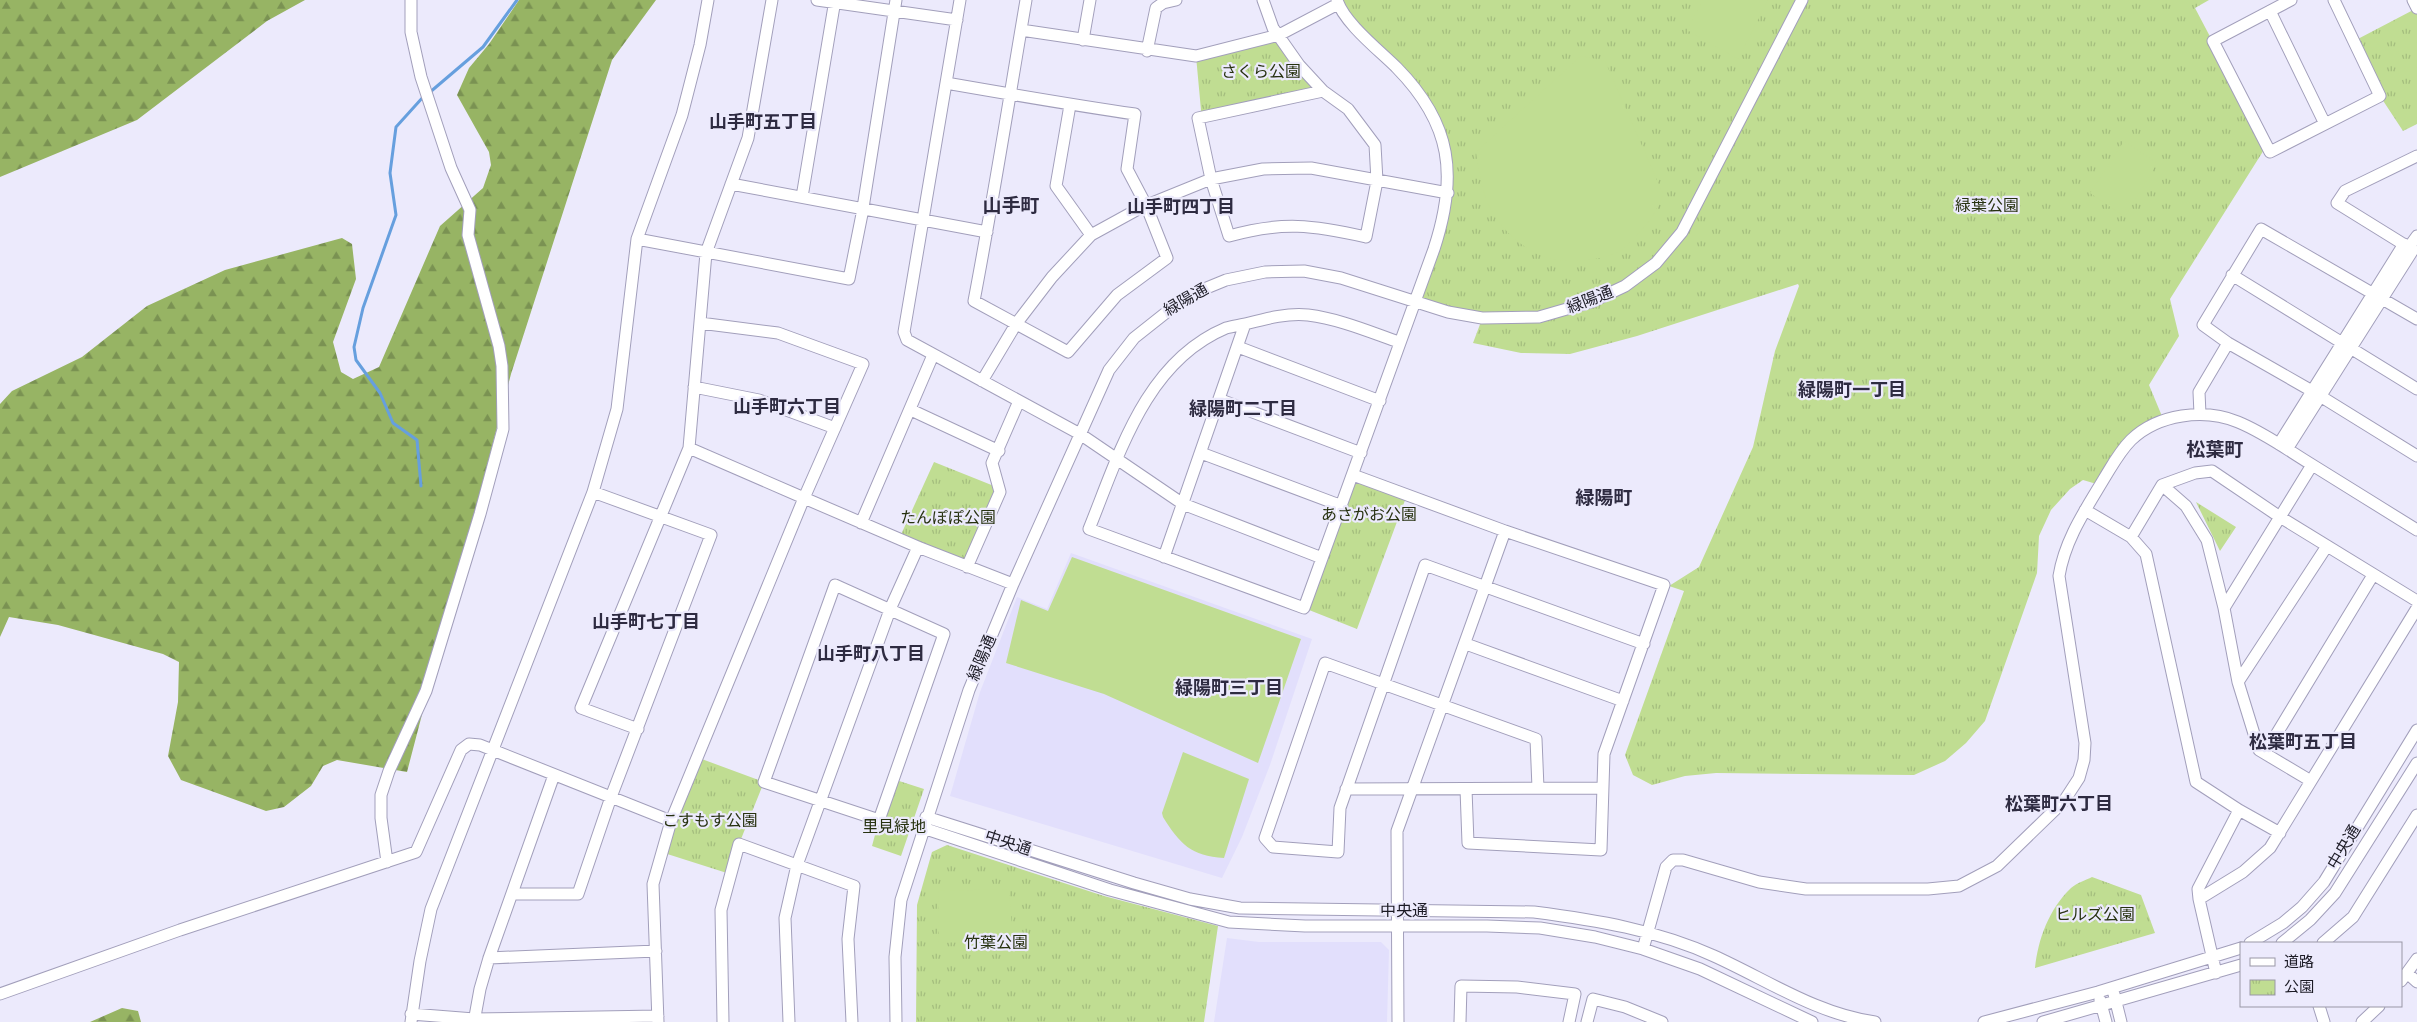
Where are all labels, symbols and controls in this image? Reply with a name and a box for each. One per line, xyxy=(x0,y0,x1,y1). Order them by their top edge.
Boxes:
park label: さくら公園 xyxy=(1221,62,1301,82)
district label: 山手町五丁目 xyxy=(709,111,817,133)
district label: 山手町 xyxy=(982,195,1040,217)
district label: 山手町四丁目 xyxy=(1127,196,1235,218)
park label: 緑葉公園 xyxy=(1955,196,2019,216)
street label: 緑陽通 xyxy=(1160,279,1212,321)
street label: 緑陽通 xyxy=(1564,282,1616,318)
district label: 緑陽町一丁目 xyxy=(1798,379,1906,401)
district label: 山手町六丁目 xyxy=(733,396,841,418)
district label: 緑陽町二丁目 xyxy=(1189,398,1297,420)
district label: 松葉町 xyxy=(2186,439,2244,461)
district label: 緑陽町 xyxy=(1575,487,1633,509)
park label: あさがお公園 xyxy=(1321,505,1417,525)
park label: たんぽぽ公園 xyxy=(900,508,996,528)
district label: 山手町七丁目 xyxy=(592,611,700,633)
street label: 緑陽通 xyxy=(963,632,1001,684)
district label: 山手町八丁目 xyxy=(817,643,925,665)
district label: 緑陽町三丁目 xyxy=(1175,677,1283,699)
district label: 松葉町五丁目 xyxy=(2249,731,2357,753)
district label: 松葉町六丁目 xyxy=(2005,793,2113,815)
park label: こすもす公園 xyxy=(662,811,758,831)
park label: 里見緑地 xyxy=(862,817,926,837)
street label: 中央通 xyxy=(2323,821,2365,873)
street label: 中央通 xyxy=(982,826,1034,860)
street label: 中央通 xyxy=(1380,901,1428,921)
park label: ヒルズ公園 xyxy=(2055,905,2135,925)
park label: 竹葉公園 xyxy=(964,933,1028,953)
legend xyxy=(2240,942,2402,1007)
text: 道路 xyxy=(2284,953,2314,971)
text: 公園 xyxy=(2284,978,2314,996)

